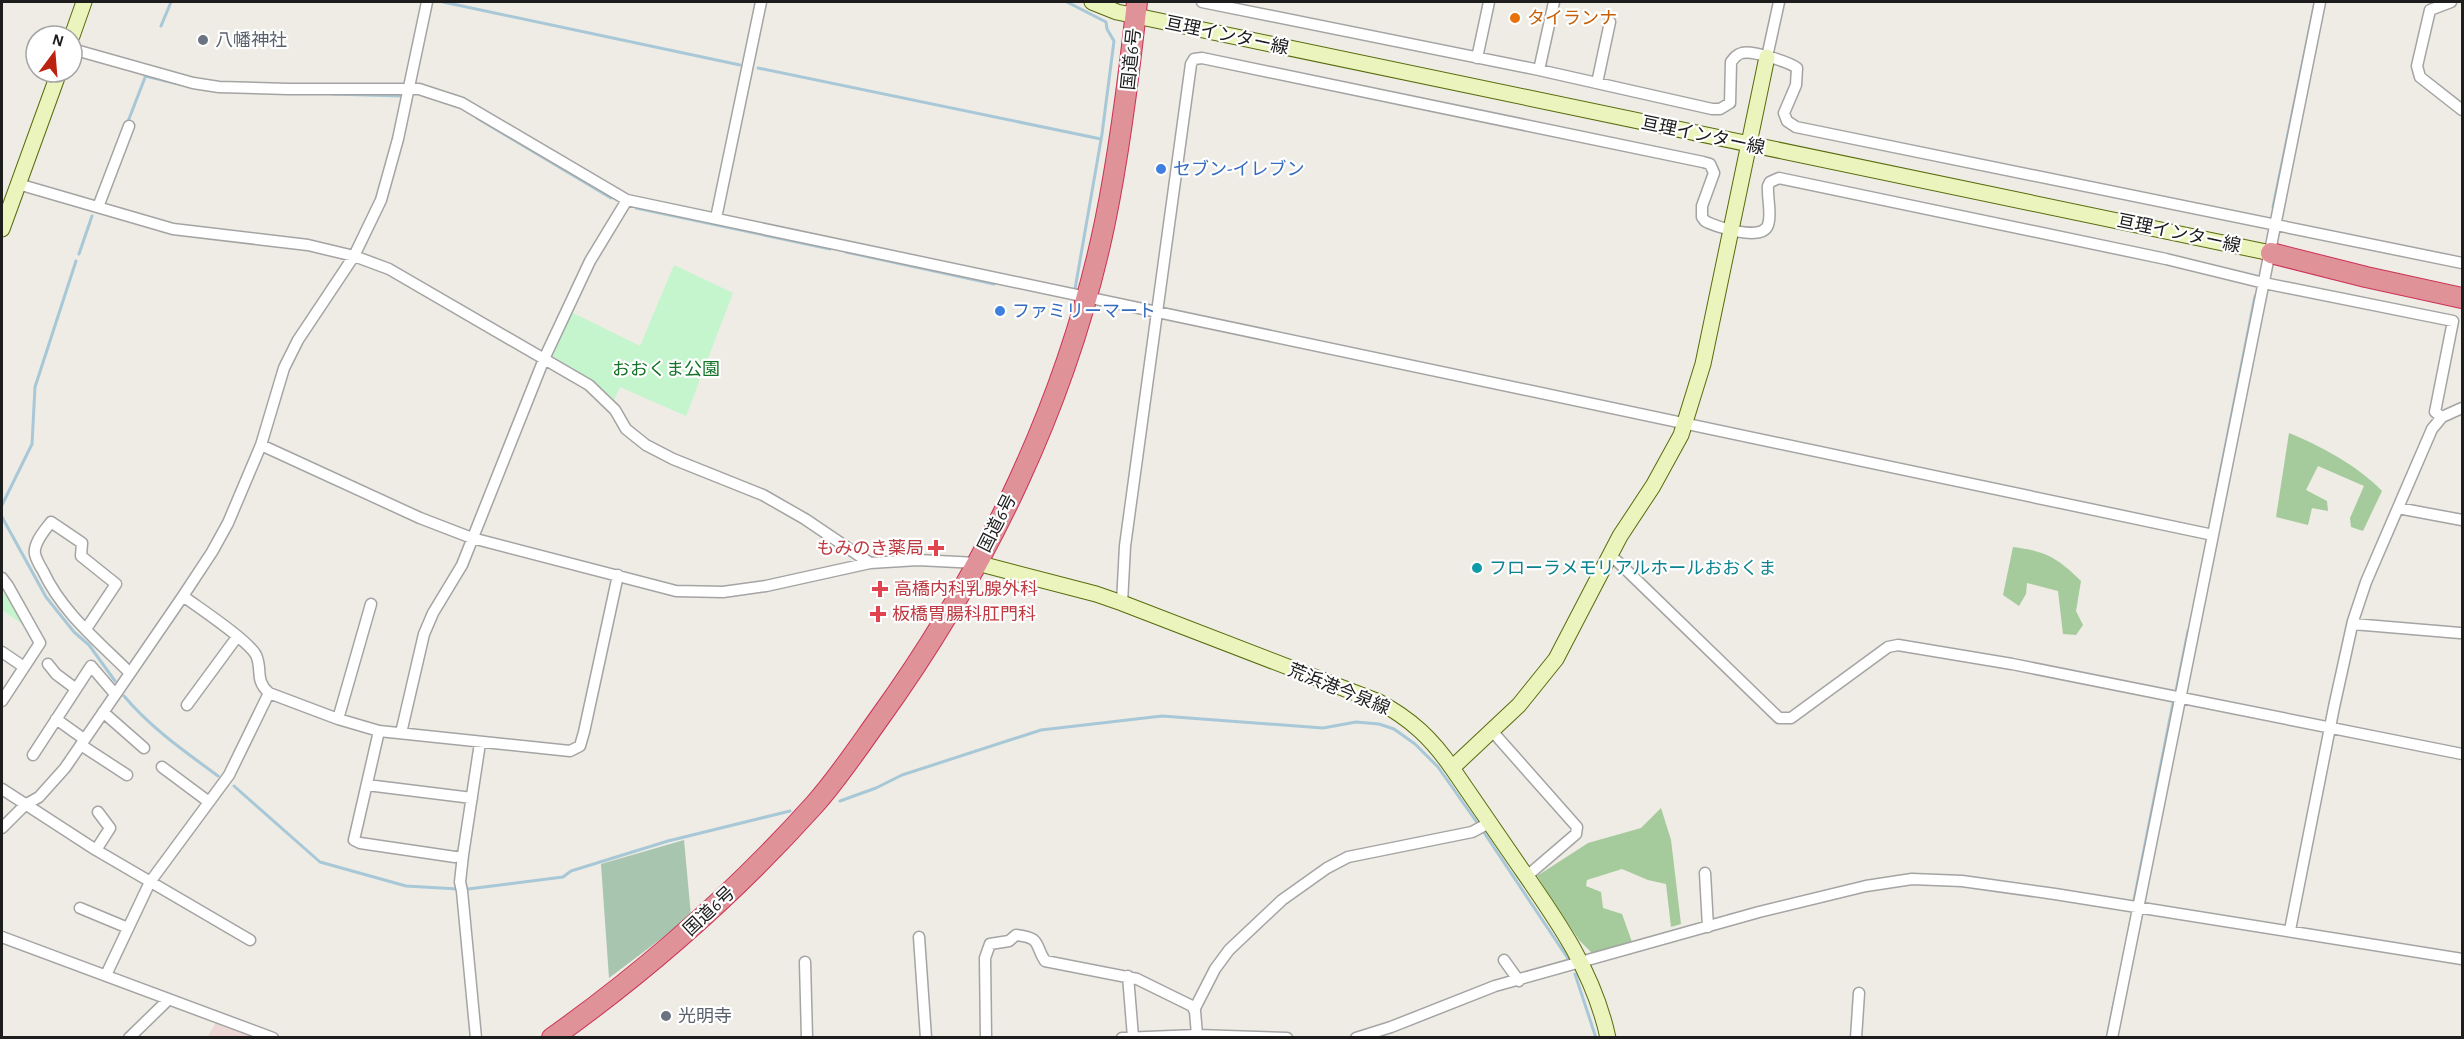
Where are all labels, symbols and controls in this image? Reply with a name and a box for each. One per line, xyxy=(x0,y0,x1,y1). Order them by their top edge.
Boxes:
place label: タイランナ xyxy=(1527,9,1617,28)
marker: タイランナ xyxy=(1508,11,1522,25)
street label: 亘理インター線 xyxy=(1163,12,1291,58)
north arrow xyxy=(24,24,84,84)
street label: 国道6号 xyxy=(1118,27,1144,91)
text: N xyxy=(50,31,65,50)
place label: 八幡神社 xyxy=(215,31,287,50)
marker: 八幡神社 xyxy=(196,33,210,47)
street label: 亘理インター線 xyxy=(1639,112,1767,158)
place label: セブン-イレブン xyxy=(1173,159,1305,179)
marker: セブン-イレブン xyxy=(1154,162,1168,176)
street label: 亘理インター線 xyxy=(2115,210,2243,256)
place label: ファミリーマート xyxy=(1012,303,1156,321)
marker: ファミリーマート xyxy=(993,304,1007,318)
park label: おおくま公園 xyxy=(612,360,720,379)
street label: 国道6号 xyxy=(974,491,1020,555)
place label: もみのき薬局 xyxy=(817,539,924,558)
marker: もみのき薬局 xyxy=(929,541,943,555)
place label: フローラメモリアルホールおおくま xyxy=(1489,559,1776,578)
marker: フローラメモリアルホールおおくま xyxy=(1470,561,1484,575)
place label: 高橋内科乳腺外科 xyxy=(894,579,1038,599)
marker: 高橋内科乳腺外科 xyxy=(871,580,889,598)
marker: 板橋胃腸科肛門科 xyxy=(869,605,887,623)
place label: 板橋胃腸科肛門科 xyxy=(892,605,1036,624)
street label: 荒浜港今泉線 xyxy=(1285,659,1393,719)
street label: 国道6号 xyxy=(679,882,739,940)
place label: 光明寺 xyxy=(678,1007,732,1026)
marker: 光明寺 xyxy=(659,1009,673,1023)

